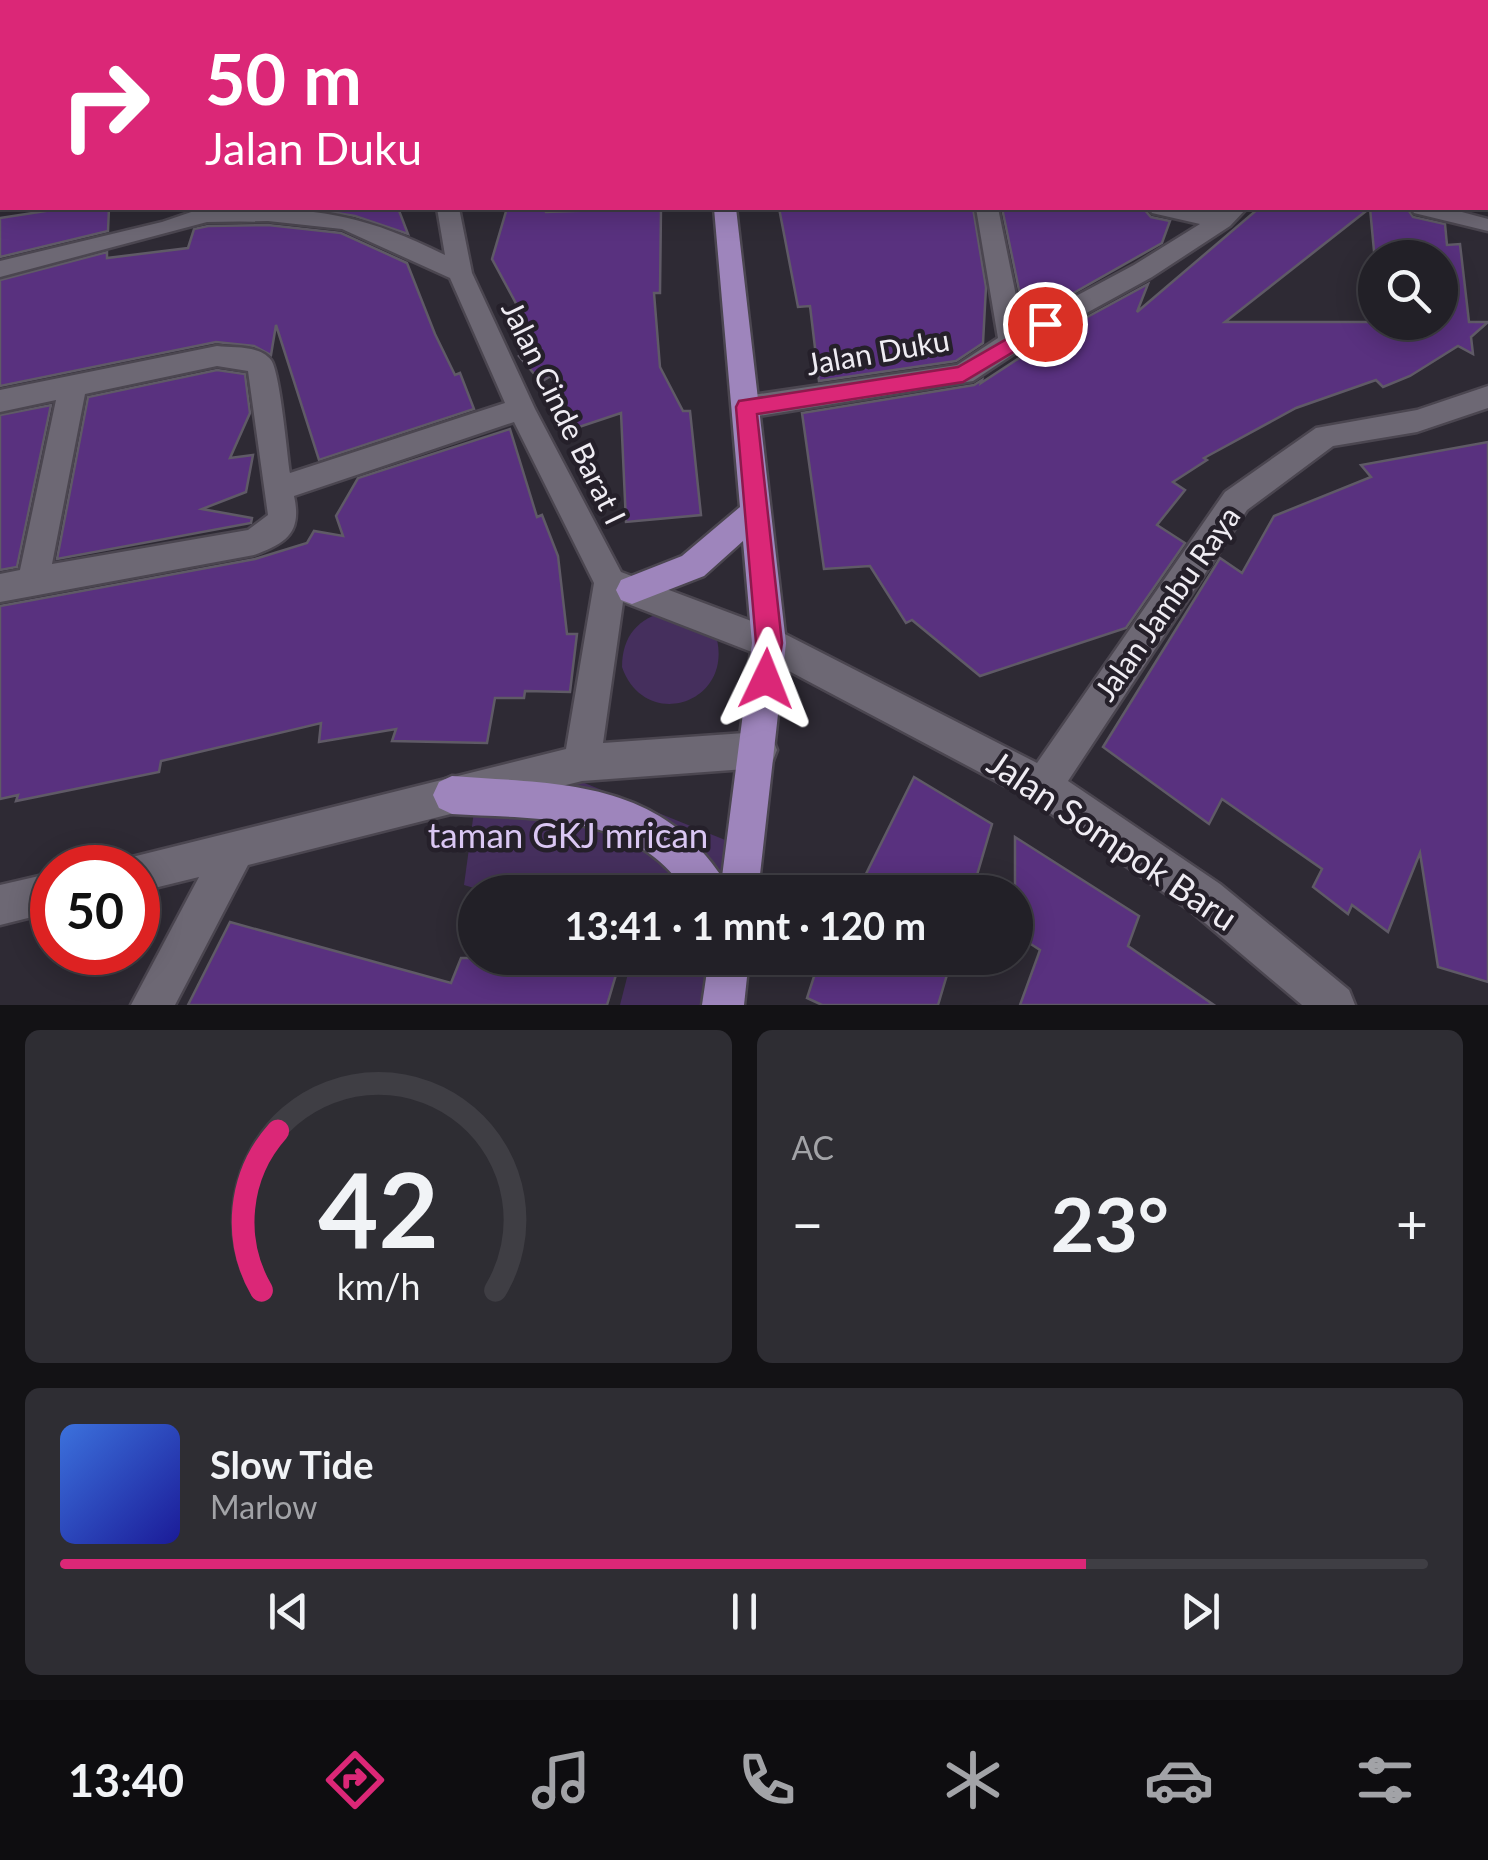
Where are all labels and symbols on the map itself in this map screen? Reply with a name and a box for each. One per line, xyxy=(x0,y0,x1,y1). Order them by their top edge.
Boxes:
pin xyxy=(1003,282,1088,367)
street label: Jalan Cinde Barat I xyxy=(495,295,634,530)
street label: Jalan Duku xyxy=(803,321,952,381)
street label: Jalan Jambu Raya xyxy=(1086,499,1247,707)
position arrow xyxy=(714,627,818,731)
street label: Jalan Sompok Baru xyxy=(981,740,1246,938)
park label: taman GKJ mrican xyxy=(428,813,708,855)
speed limit sign: 50 xyxy=(30,845,160,975)

